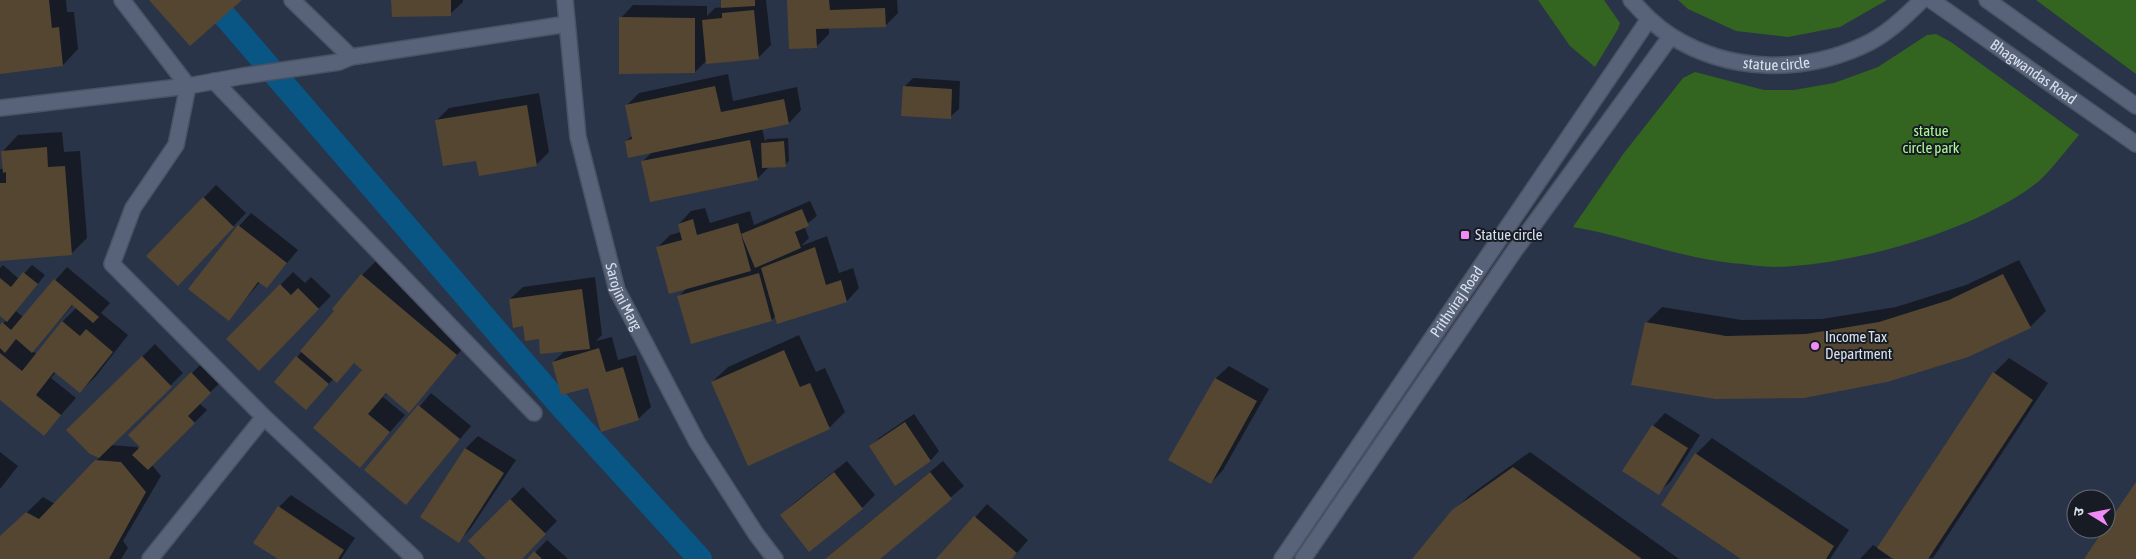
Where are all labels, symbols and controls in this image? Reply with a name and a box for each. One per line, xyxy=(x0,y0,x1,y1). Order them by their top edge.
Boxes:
street label: Bhagwandas Road xyxy=(1987,35,2080,107)
street label: statue circle xyxy=(1742,53,1811,73)
park label: statue circle park xyxy=(1903,122,1960,156)
place label: Statue circle xyxy=(1475,226,1543,243)
marker: Statue circle xyxy=(1459,229,1471,241)
street label: Sarojini Marg xyxy=(602,261,646,334)
street label: Prithviraj Road xyxy=(1426,263,1486,340)
place label: Income Tax Department xyxy=(1825,328,1892,362)
marker: Income Tax Department xyxy=(1809,340,1821,352)
north arrow xyxy=(2066,489,2116,539)
text: उ xyxy=(2070,506,2087,517)

